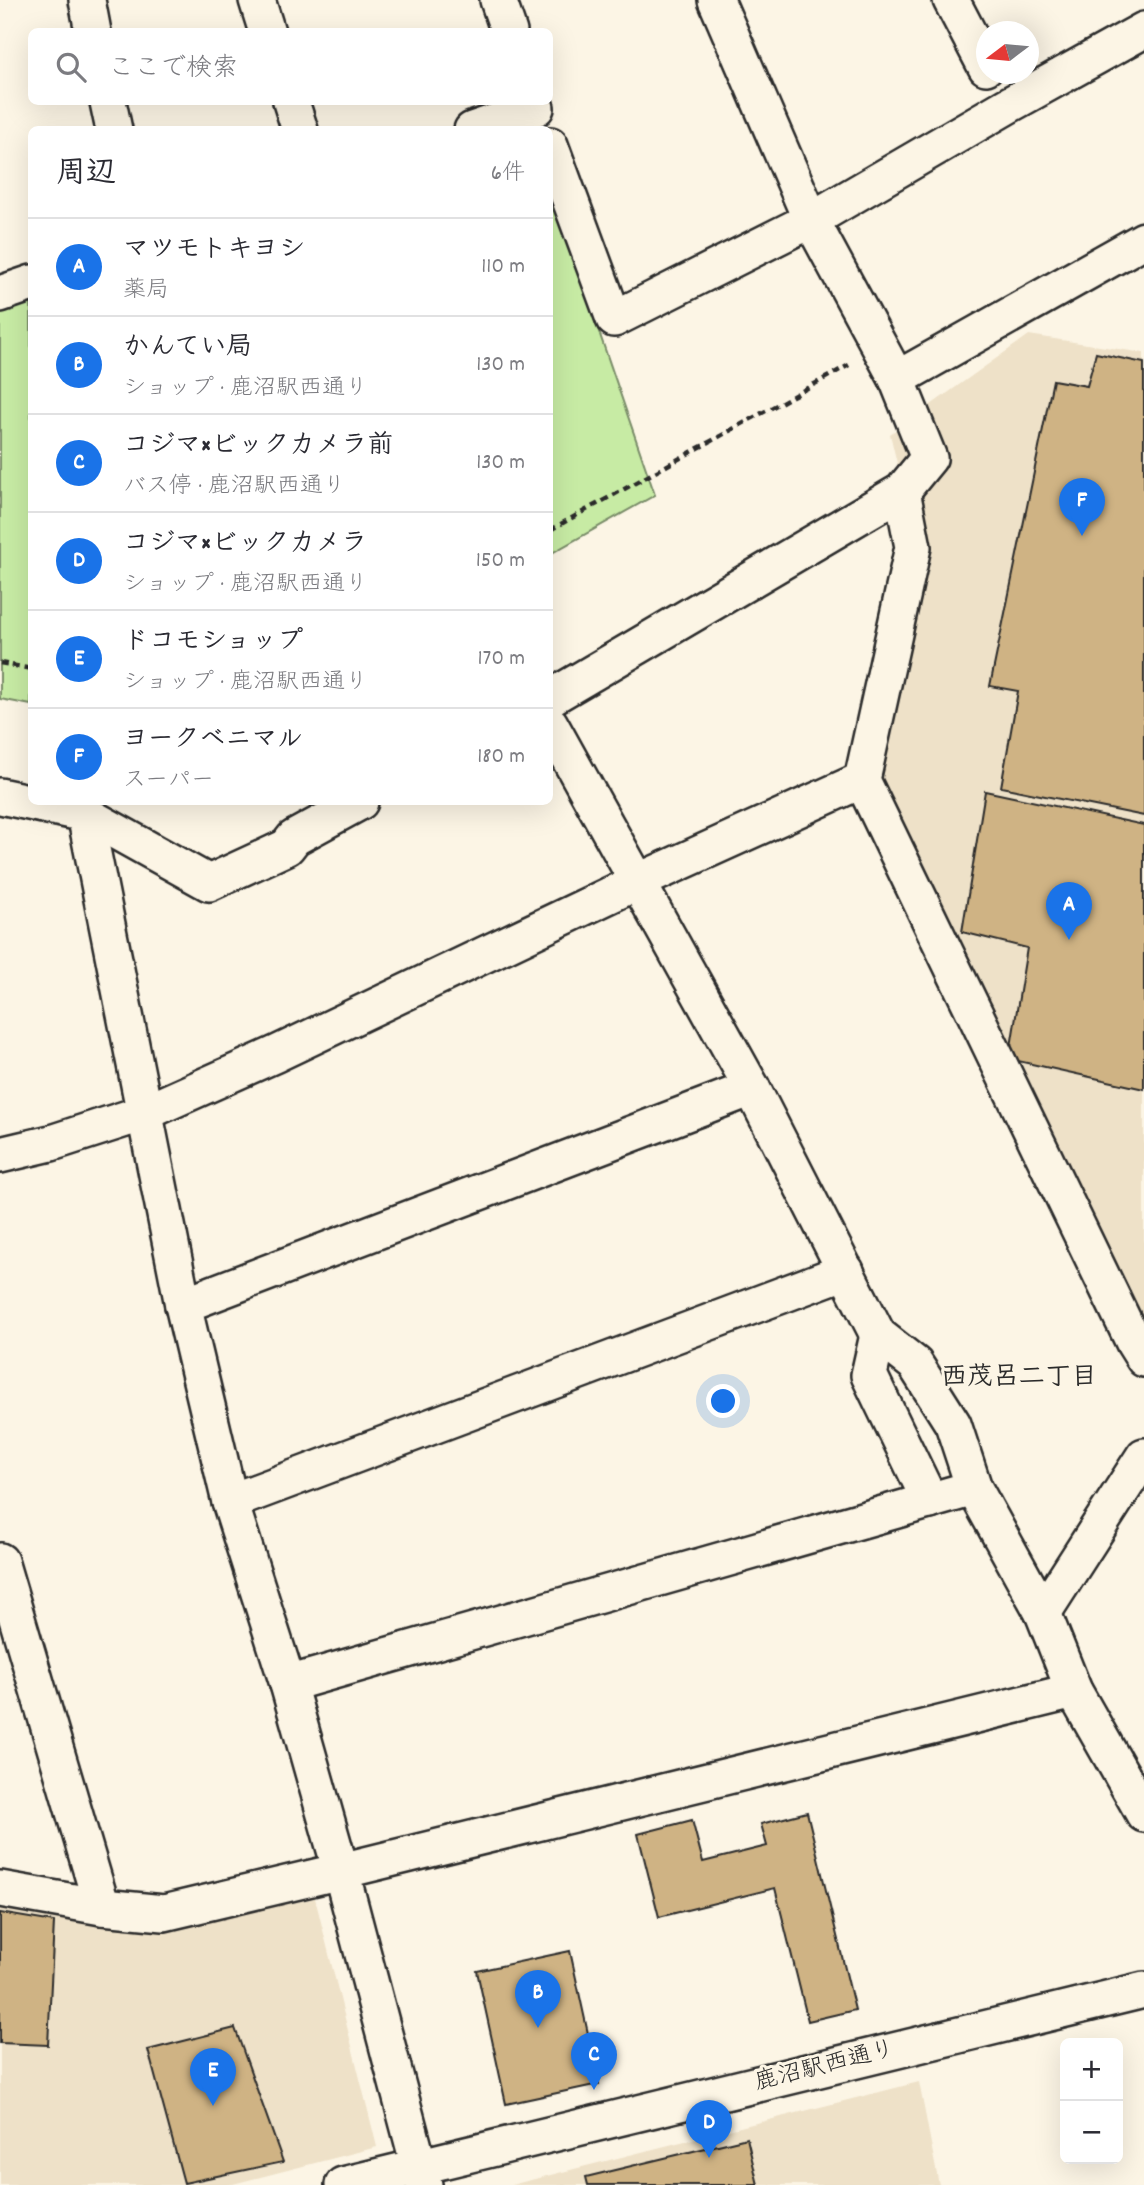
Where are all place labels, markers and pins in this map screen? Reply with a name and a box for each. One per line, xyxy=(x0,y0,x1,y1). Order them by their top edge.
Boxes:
pin: F xyxy=(1059,478,1105,536)
pin: A xyxy=(1046,882,1092,940)
pin: B xyxy=(515,1970,561,2028)
pin: C xyxy=(571,2032,617,2090)
pin: E xyxy=(190,2048,236,2106)
pin: D xyxy=(686,2100,732,2158)

